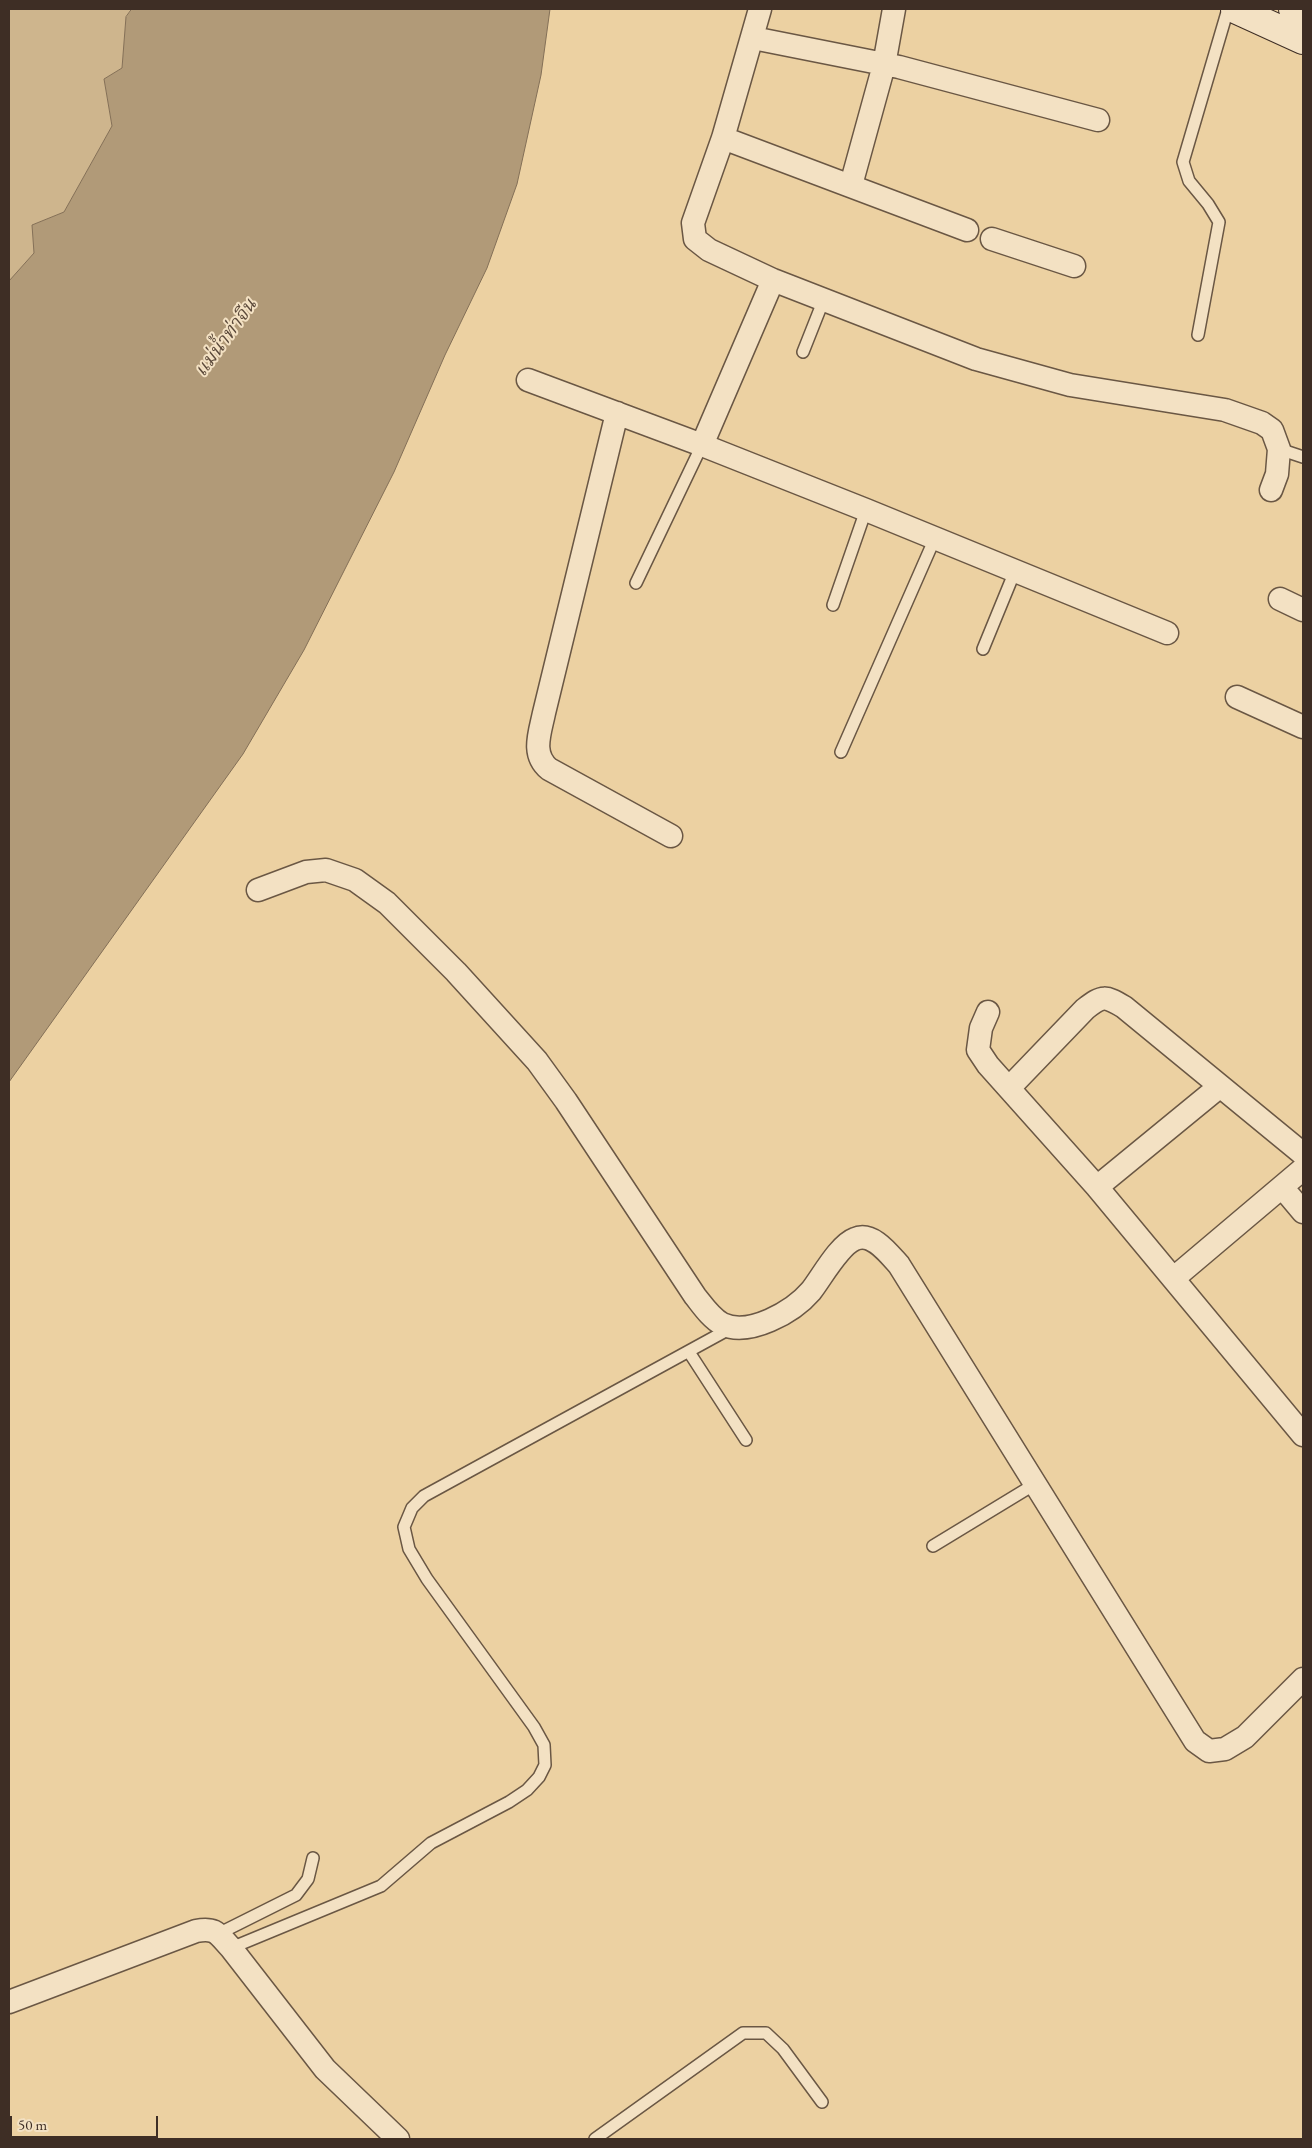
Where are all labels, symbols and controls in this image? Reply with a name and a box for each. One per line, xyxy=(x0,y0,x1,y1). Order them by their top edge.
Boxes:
water label: แม่น้ำท่าจีน xyxy=(190,294,262,382)
scale bar xyxy=(12,2106,160,2138)
text: 50 m xyxy=(18,2115,47,2134)

